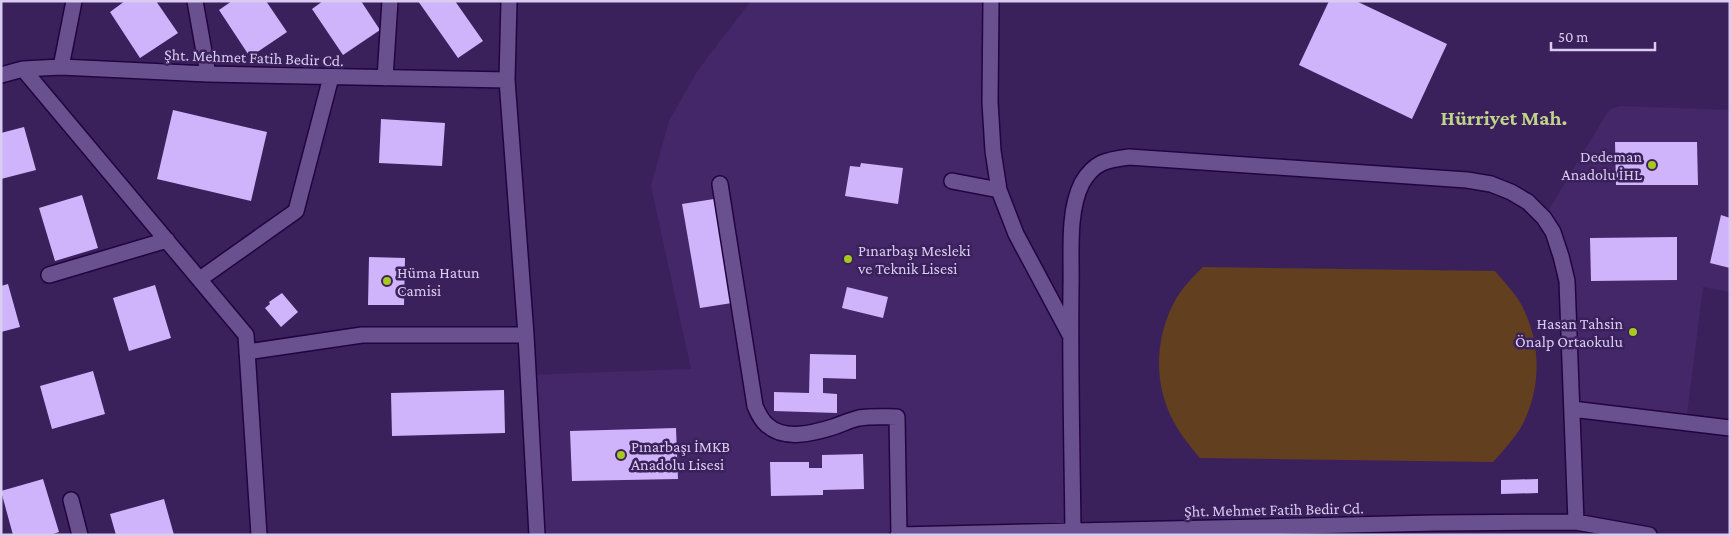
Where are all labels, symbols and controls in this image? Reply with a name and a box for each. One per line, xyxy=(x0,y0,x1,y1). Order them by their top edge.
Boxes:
scale bar xyxy=(1551,20,1655,52)
text: 50 m xyxy=(1558,29,1588,45)
street label: Şht. Mehmet Fatih Bedir Cd. xyxy=(164,46,344,70)
district label: Hürriyet Mah. xyxy=(1441,106,1567,130)
place label: Dedeman Anadolu İHL xyxy=(1562,148,1642,183)
marker: Dedeman Anadolu İHL xyxy=(1646,159,1658,171)
place label: Pınarbaşı Mesleki ve Teknik Lisesi xyxy=(857,242,971,277)
marker: Pınarbaşı Mesleki ve Teknik Lisesi xyxy=(842,253,854,265)
place label: Hüma Hatun Camisi xyxy=(397,264,480,299)
marker: Hüma Hatun Camisi xyxy=(381,275,393,287)
place label: Hasan Tahsin Önalp Ortaokulu xyxy=(1515,315,1624,351)
marker: Hasan Tahsin Önalp Ortaokulu xyxy=(1627,326,1639,338)
place label: Pınarbaşı İMKB Anadolu Lisesi xyxy=(631,438,730,473)
marker: Pınarbaşı İMKB Anadolu Lisesi xyxy=(615,449,627,461)
street label: Şht. Mehmet Fatih Bedir Cd. xyxy=(1184,499,1364,521)

